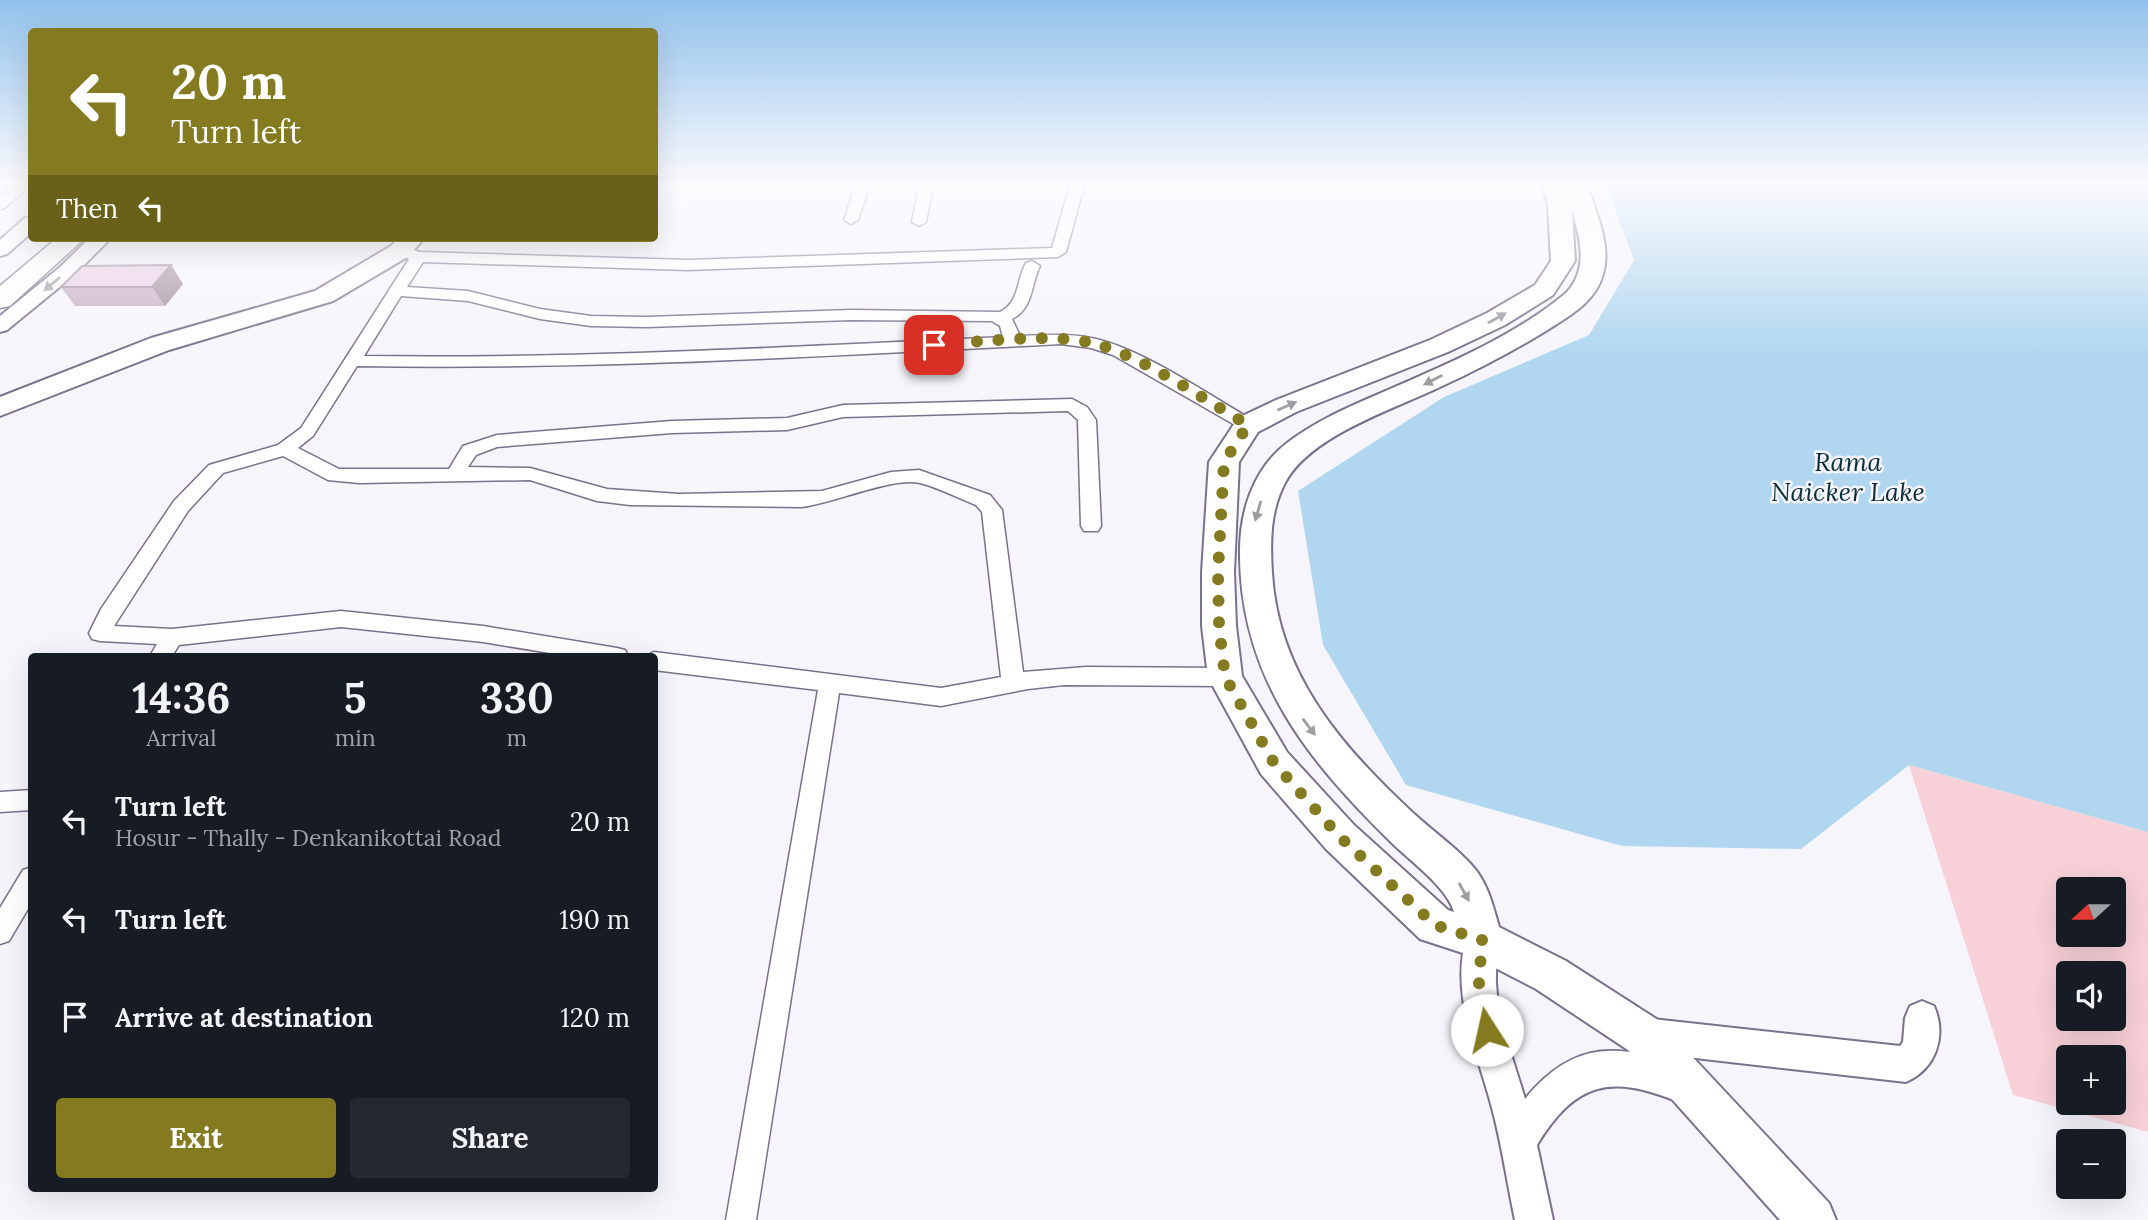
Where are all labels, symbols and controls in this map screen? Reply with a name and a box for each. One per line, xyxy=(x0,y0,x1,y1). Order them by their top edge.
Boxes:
text: 20 m xyxy=(171,50,286,112)
icon: left xyxy=(56,56,147,147)
text: Turn left xyxy=(171,111,301,152)
icon: left xyxy=(132,189,170,227)
text: Then xyxy=(56,192,118,225)
one-way arrow xyxy=(43,276,61,291)
one-way arrow xyxy=(1487,312,1507,324)
pin xyxy=(904,315,964,375)
icon: arrive xyxy=(915,326,953,364)
one-way arrow xyxy=(1423,374,1443,385)
one-way arrow xyxy=(1277,400,1298,411)
water label: Rama Naicker Lake xyxy=(1771,445,1925,508)
one-way arrow xyxy=(1252,500,1263,522)
text: 14:36 xyxy=(132,671,230,725)
text: 5 xyxy=(344,671,367,725)
text: 330 xyxy=(480,671,554,725)
one-way arrow xyxy=(1301,717,1316,735)
text: Arrival xyxy=(146,723,217,752)
text: min xyxy=(335,723,376,752)
text: m xyxy=(507,723,527,752)
text: Turn left xyxy=(115,790,226,823)
icon: left xyxy=(56,802,94,840)
text: 20 m xyxy=(570,805,630,838)
text: Hosur - Thally - Denkanikottai Road xyxy=(115,823,501,852)
north arrow xyxy=(2056,877,2126,947)
map controls xyxy=(2056,877,2126,1199)
one-way arrow xyxy=(1458,882,1470,901)
icon: left xyxy=(56,900,94,938)
text: Turn left xyxy=(115,903,226,936)
text: 190 m xyxy=(559,903,630,936)
button: sound xyxy=(2056,961,2126,1031)
position arrow xyxy=(1450,993,1524,1067)
icon: arrive xyxy=(56,998,94,1036)
text: Arrive at destination xyxy=(115,1001,373,1034)
text: 120 m xyxy=(560,1001,630,1034)
button: + xyxy=(2056,1045,2126,1115)
button: Exit xyxy=(56,1098,336,1178)
button: Share xyxy=(350,1098,630,1178)
button: − xyxy=(2056,1129,2126,1199)

